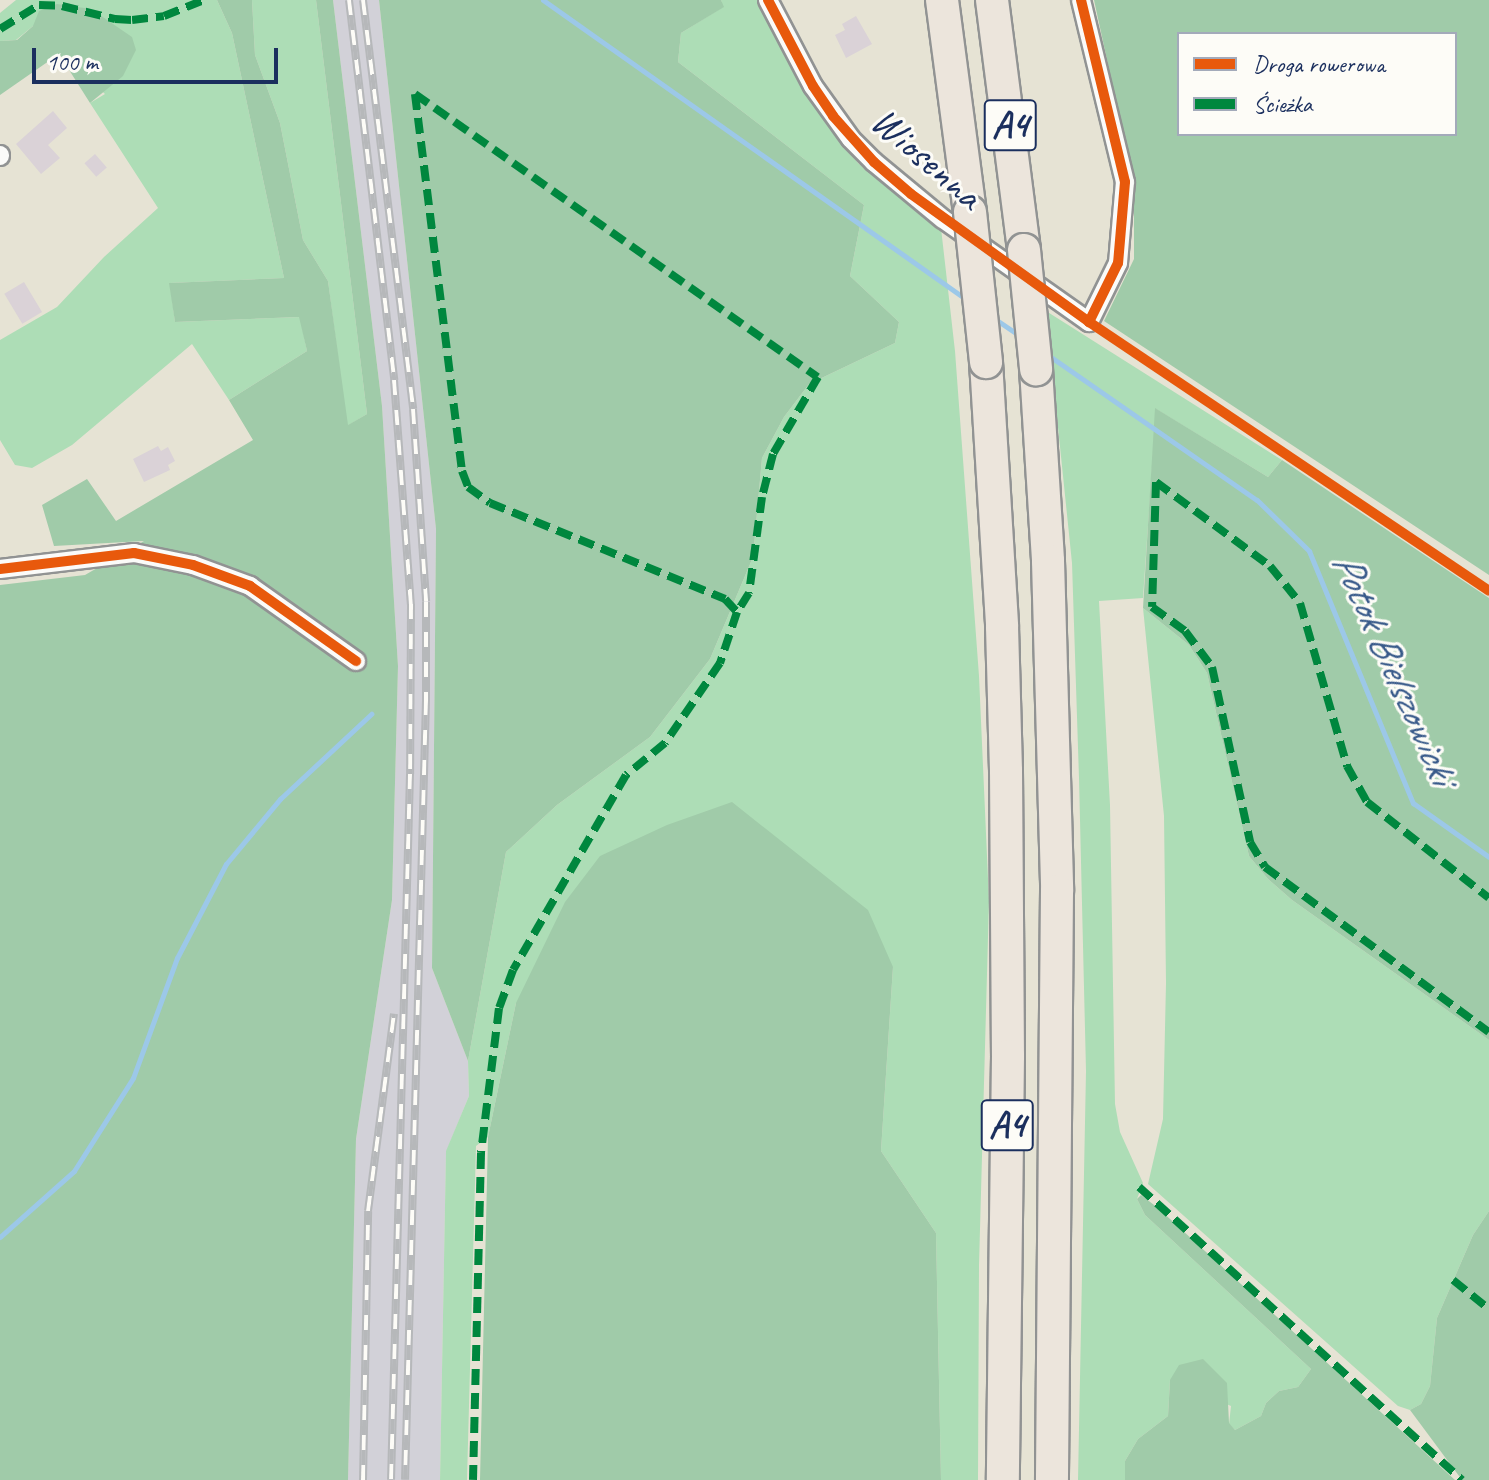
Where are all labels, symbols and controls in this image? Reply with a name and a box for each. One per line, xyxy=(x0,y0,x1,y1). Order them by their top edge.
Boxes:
scale bar xyxy=(36,32,282,82)
legend xyxy=(1177,32,1457,136)
text: 100 m xyxy=(46,47,98,77)
text: Droga rowerowa xyxy=(1253,49,1385,79)
text: Ścieżka xyxy=(1253,89,1312,119)
road number: A4 xyxy=(982,91,1038,159)
street label: Wiosenna xyxy=(862,97,992,219)
water label: Potok Bielszowicki xyxy=(1320,544,1468,792)
road number: A4 xyxy=(979,1091,1035,1159)

